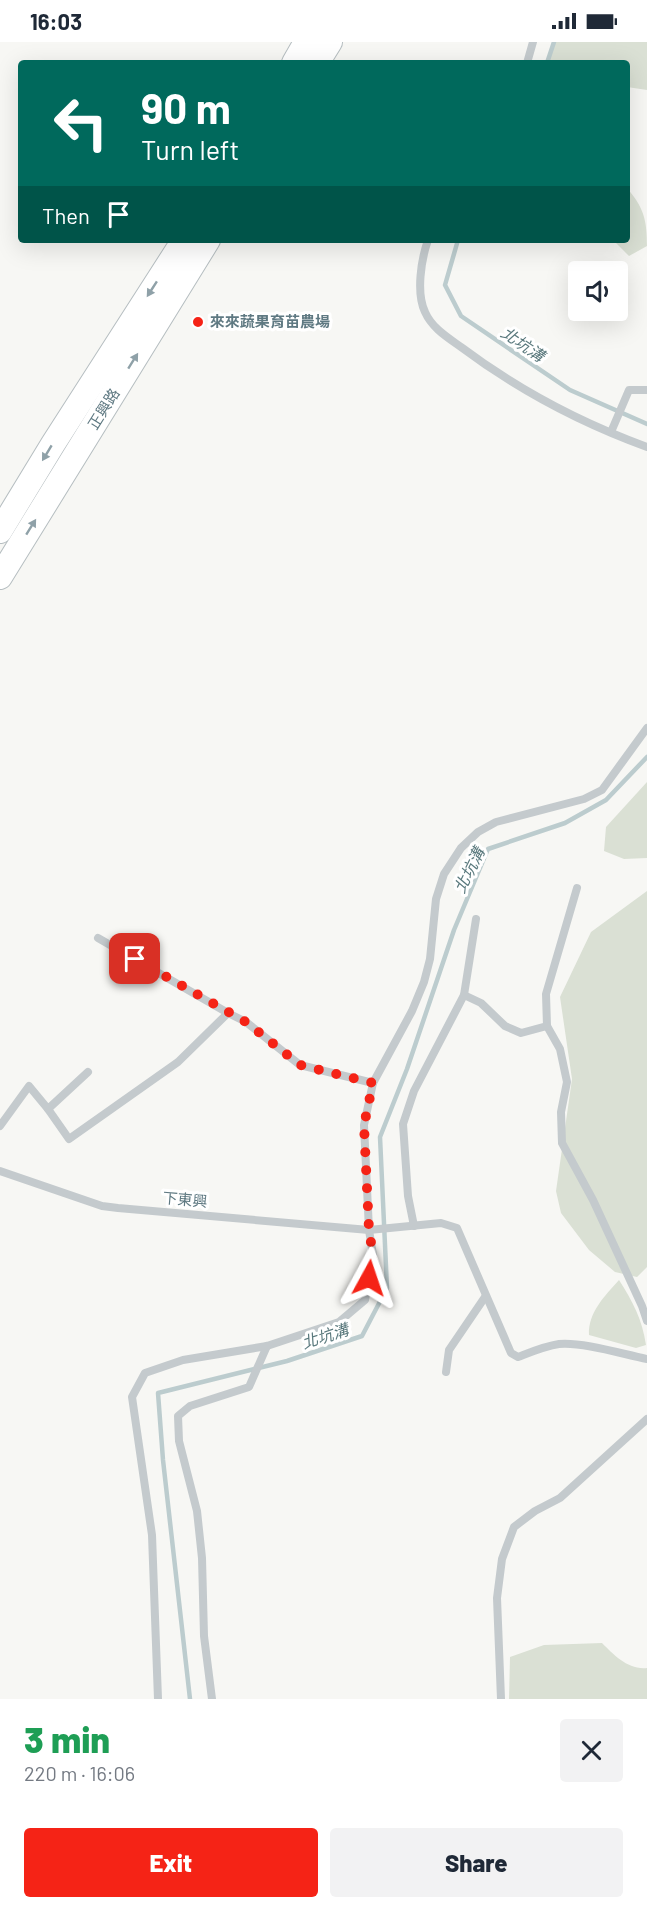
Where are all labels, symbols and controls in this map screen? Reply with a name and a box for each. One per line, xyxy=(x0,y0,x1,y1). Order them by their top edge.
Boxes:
text: 16:03 xyxy=(30,8,82,34)
text: 90 m xyxy=(141,82,231,132)
icon: left xyxy=(42,84,120,162)
text: Turn left xyxy=(141,133,239,165)
icon: arrive xyxy=(102,198,135,231)
text: Then xyxy=(42,202,90,228)
map controls xyxy=(568,261,628,321)
button: sound xyxy=(568,261,628,321)
one-way arrow xyxy=(147,281,158,297)
place label: 來來蔬果育苗農場 xyxy=(210,312,330,330)
marker: 來來蔬果育苗農場 xyxy=(191,315,205,329)
water label: 北坑溝 xyxy=(498,322,550,366)
one-way arrow xyxy=(128,353,139,369)
street label: 正興路 xyxy=(84,385,123,432)
one-way arrow xyxy=(42,445,53,461)
one-way arrow xyxy=(25,519,36,535)
water label: 北坑溝 xyxy=(449,842,488,896)
pin xyxy=(109,933,160,984)
icon: arrive xyxy=(118,942,151,975)
street label: 下東興 xyxy=(162,1188,208,1210)
position arrow xyxy=(337,1246,401,1310)
water label: 北坑溝 xyxy=(299,1318,353,1352)
text: 3 min xyxy=(24,1717,110,1760)
button: close xyxy=(560,1719,623,1782)
text: 220 m · 16:06 xyxy=(24,1761,135,1785)
button: Exit xyxy=(24,1828,318,1897)
button: Share xyxy=(330,1828,623,1897)

